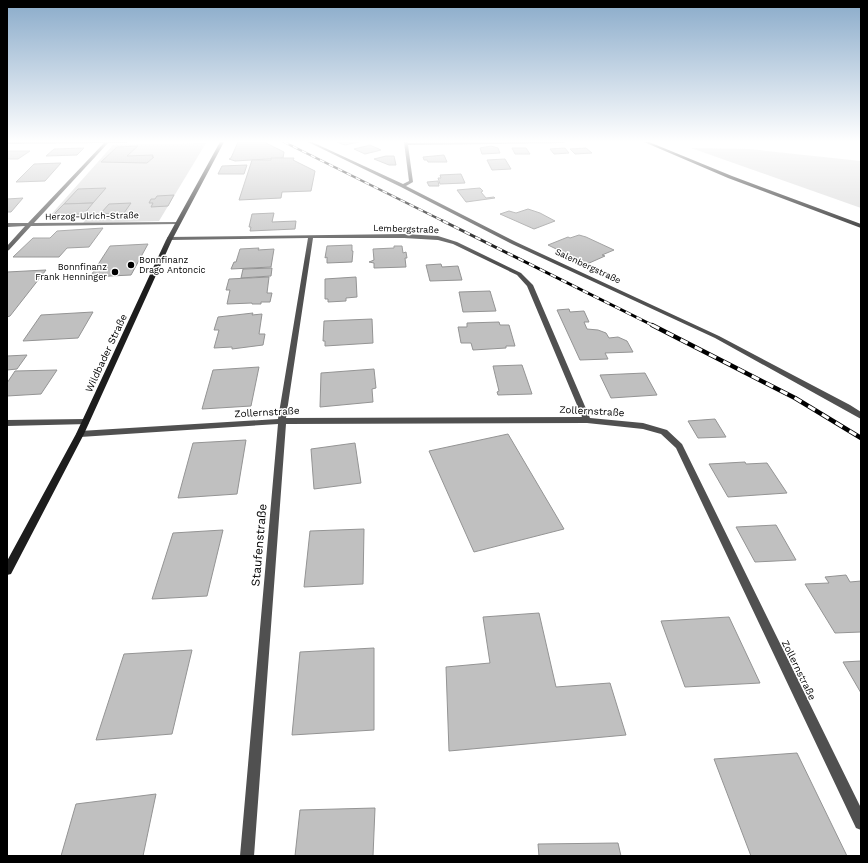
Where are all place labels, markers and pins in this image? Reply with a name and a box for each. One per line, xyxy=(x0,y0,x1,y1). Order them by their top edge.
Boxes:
place label: Bonnfinanz Drago Antoncic xyxy=(139,255,206,275)
marker: Bonnfinanz Drago Antoncic xyxy=(126,260,136,270)
place label: Bonnfinanz Frank Henninger xyxy=(35,262,107,282)
marker: Bonnfinanz Frank Henninger xyxy=(110,267,120,277)

